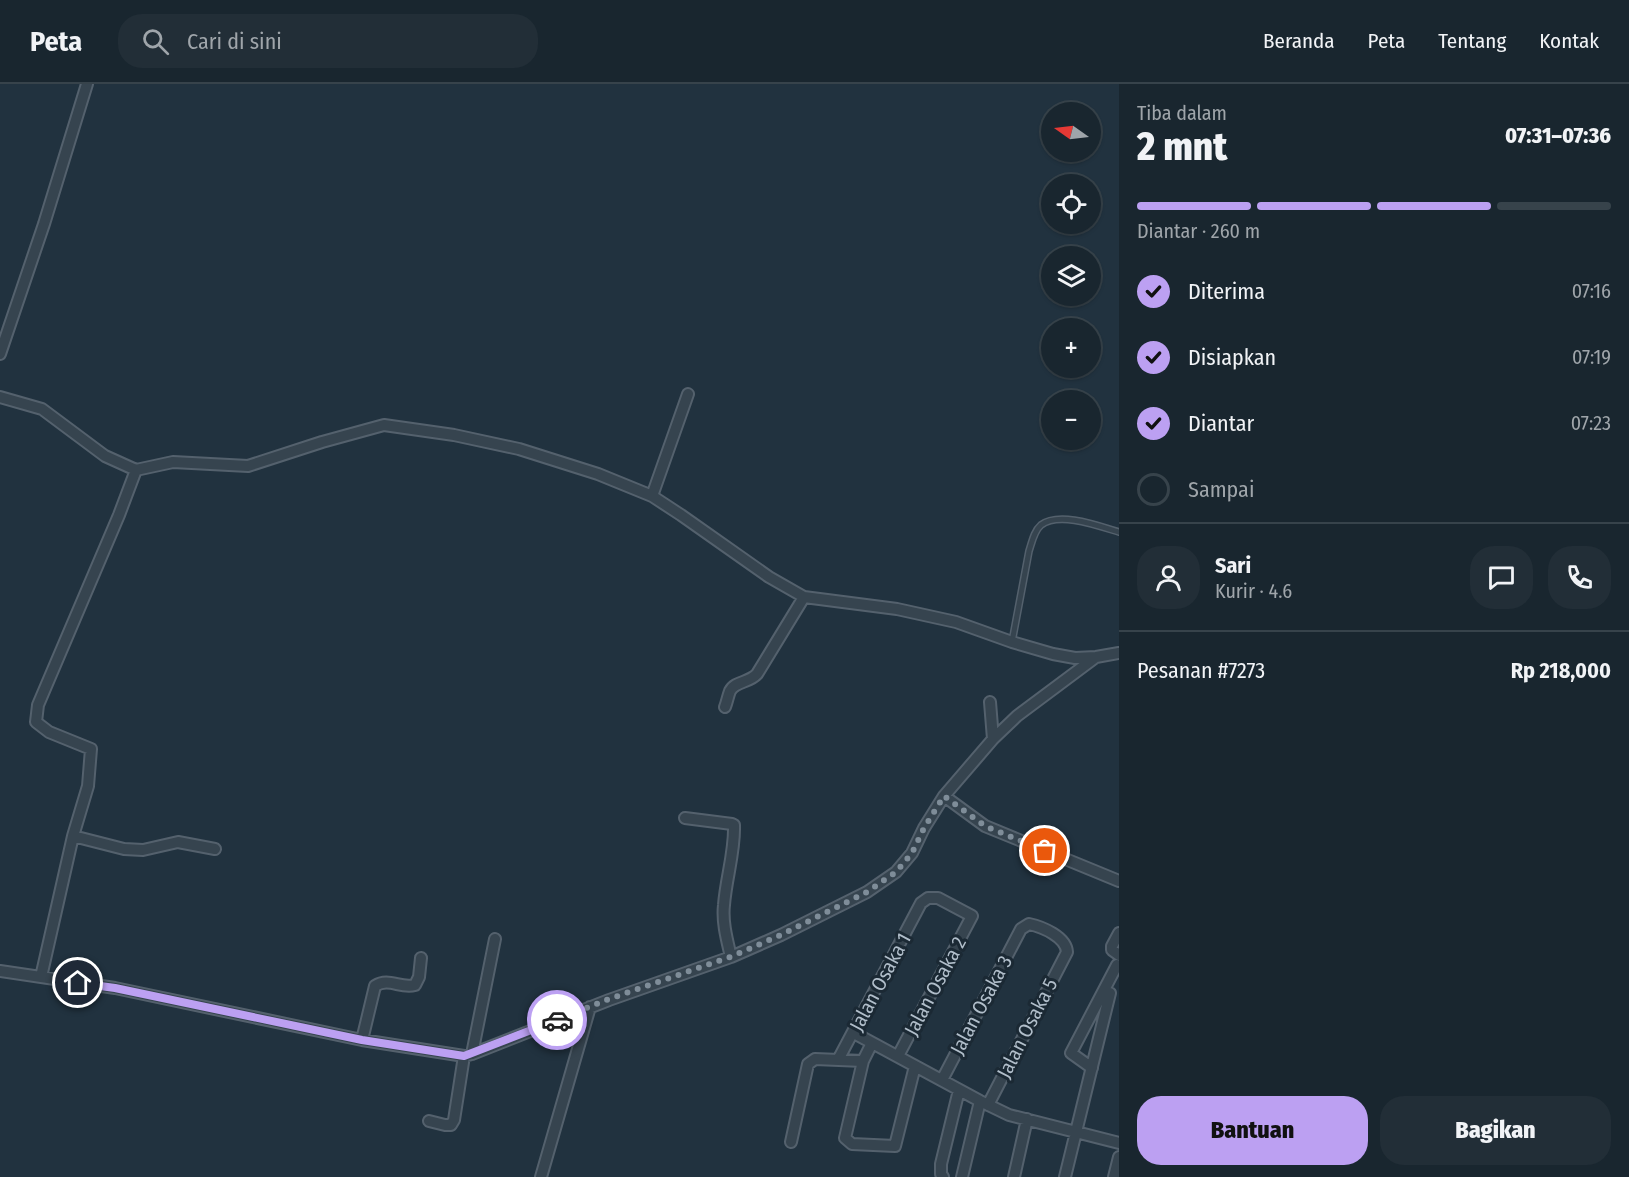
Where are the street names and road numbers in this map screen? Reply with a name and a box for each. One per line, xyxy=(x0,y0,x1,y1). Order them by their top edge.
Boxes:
street label: Jalan Osaka 1 xyxy=(844,929,916,1035)
street label: Jalan Osaka 2 xyxy=(899,932,971,1039)
street label: Jalan Osaka 3 xyxy=(945,951,1017,1059)
street label: Jalan Osaka 5 xyxy=(992,974,1062,1082)

